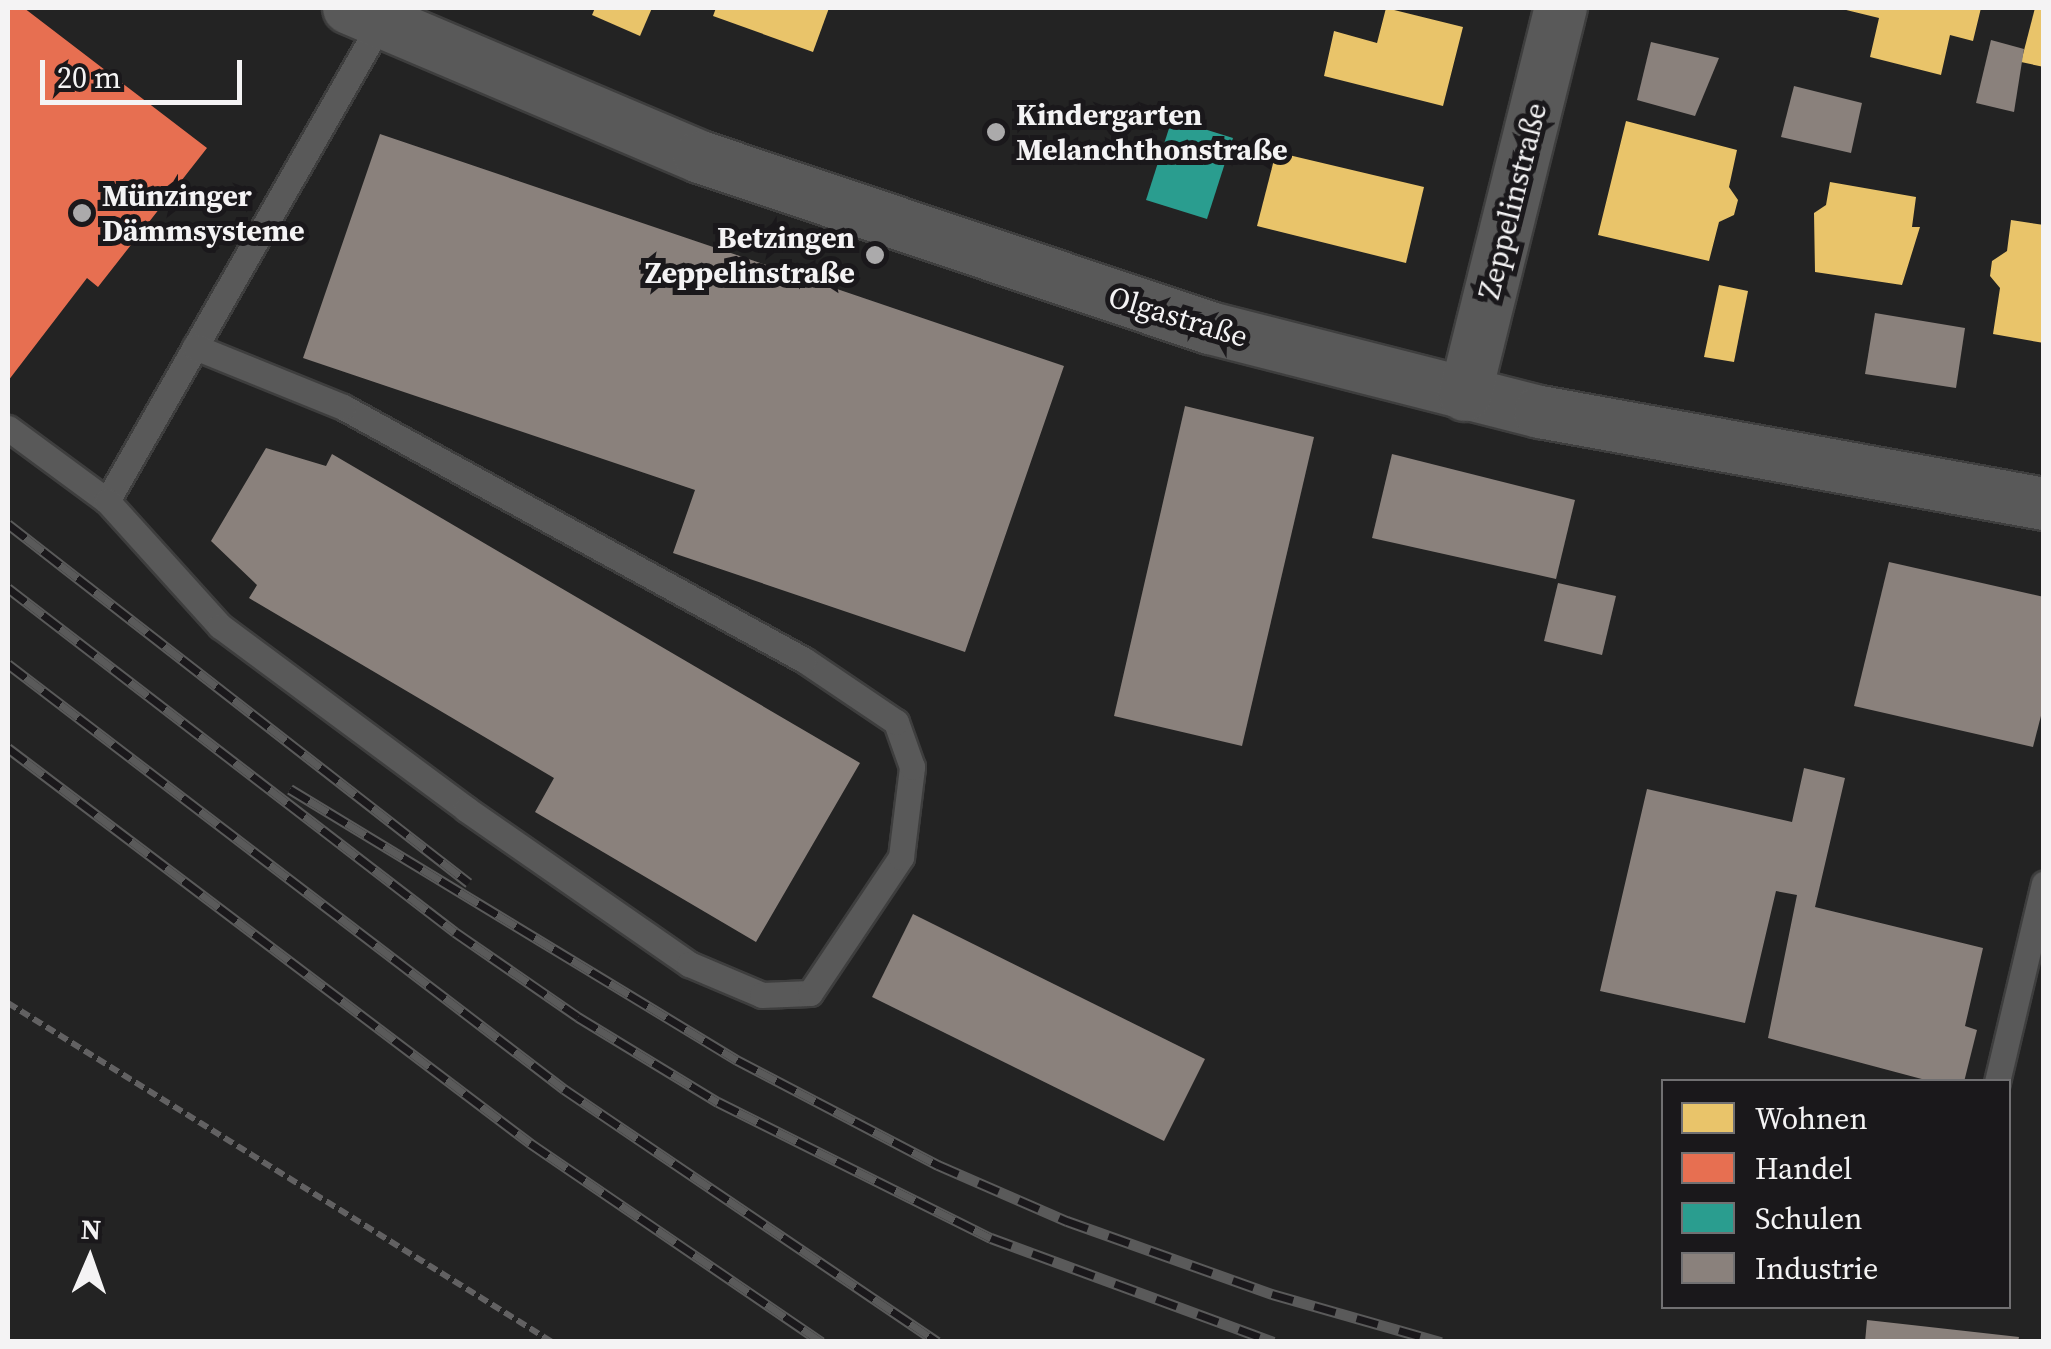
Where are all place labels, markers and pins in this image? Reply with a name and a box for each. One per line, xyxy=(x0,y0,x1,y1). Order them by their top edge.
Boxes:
place label: Kindergarten Melanchthonstraße xyxy=(1016,97,1288,168)
marker: Kindergarten Melanchthonstraße xyxy=(985,121,1007,143)
place label: Münzinger Dämmsysteme xyxy=(102,178,305,248)
marker: Münzinger Dämmsysteme xyxy=(71,202,93,224)
place label: Betzingen Zeppelinstraße xyxy=(645,220,855,290)
marker: Betzingen Zeppelinstraße xyxy=(864,244,886,266)

